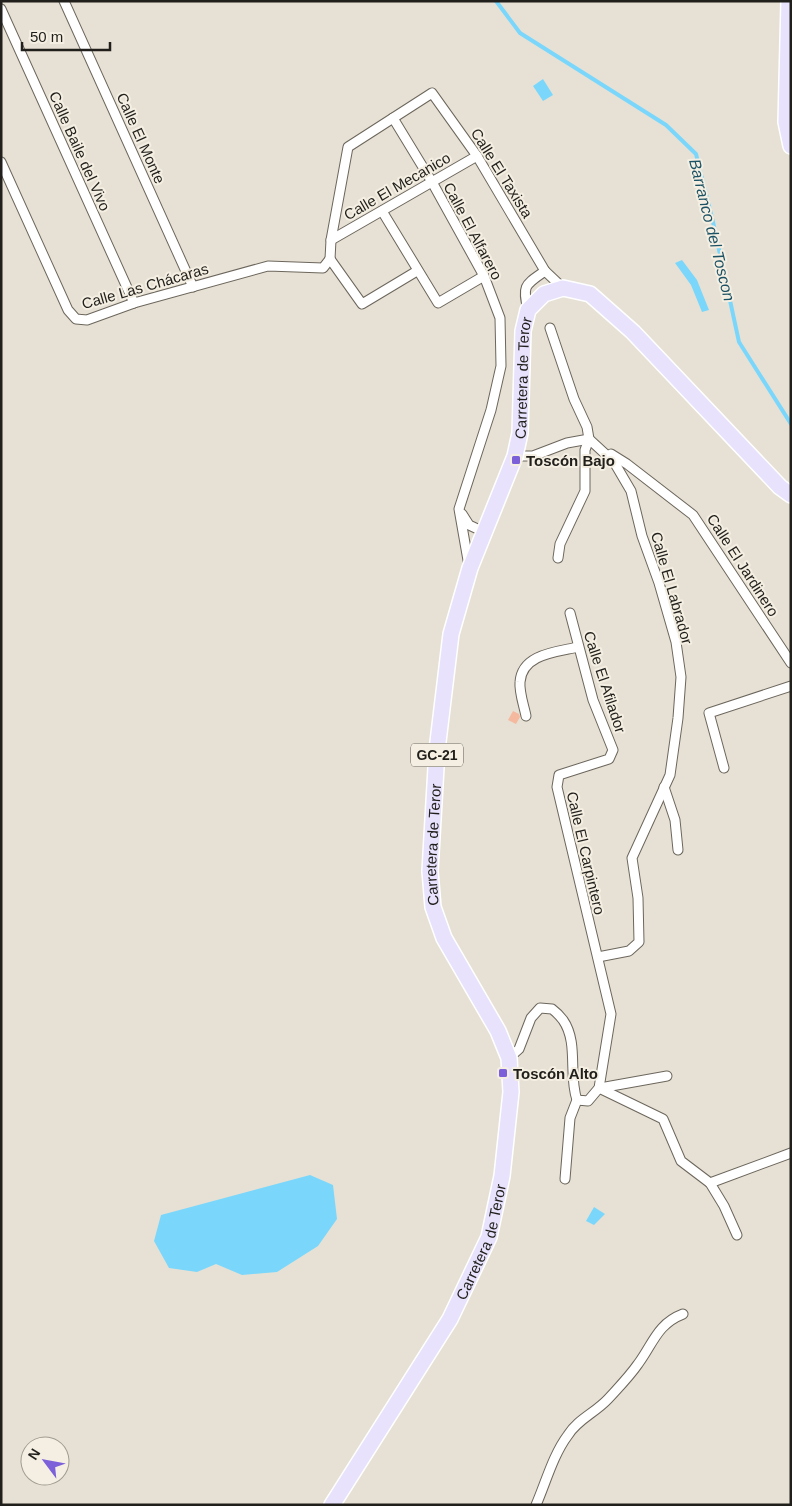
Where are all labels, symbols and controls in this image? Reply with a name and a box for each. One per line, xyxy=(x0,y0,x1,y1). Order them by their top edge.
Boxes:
scale bar xyxy=(22,20,110,52)
text: 50 m xyxy=(30,28,63,45)
street label: Calle Baile del Vivo xyxy=(46,89,114,213)
street label: Calle El Monte xyxy=(113,90,169,186)
street label: Calle El Taxista xyxy=(468,125,537,221)
street label: Calle El Mecanico xyxy=(341,149,453,223)
water label: Barranco del Toscon xyxy=(686,157,738,303)
street label: Calle El Alfarero xyxy=(440,180,506,282)
street label: Calle Las Chácaras xyxy=(80,260,210,312)
street label: Carretera de Teror xyxy=(510,315,535,441)
place label: Toscón Bajo xyxy=(526,452,615,469)
marker: Toscón Bajo xyxy=(510,454,522,466)
street label: Calle El Jardinero xyxy=(704,511,782,619)
street label: Calle El Labrador xyxy=(648,530,696,646)
street label: Calle El Afilador xyxy=(581,629,629,735)
road number: GC-21 xyxy=(411,744,463,766)
street label: Carretera de Teror xyxy=(421,783,444,906)
street label: Calle El Carpintero xyxy=(564,790,608,916)
place label: Toscón Alto xyxy=(513,1065,598,1082)
marker: Toscón Alto xyxy=(497,1067,509,1079)
street label: Carretera de Teror xyxy=(452,1182,509,1302)
north arrow xyxy=(20,1436,70,1486)
text: N xyxy=(25,1446,43,1463)

